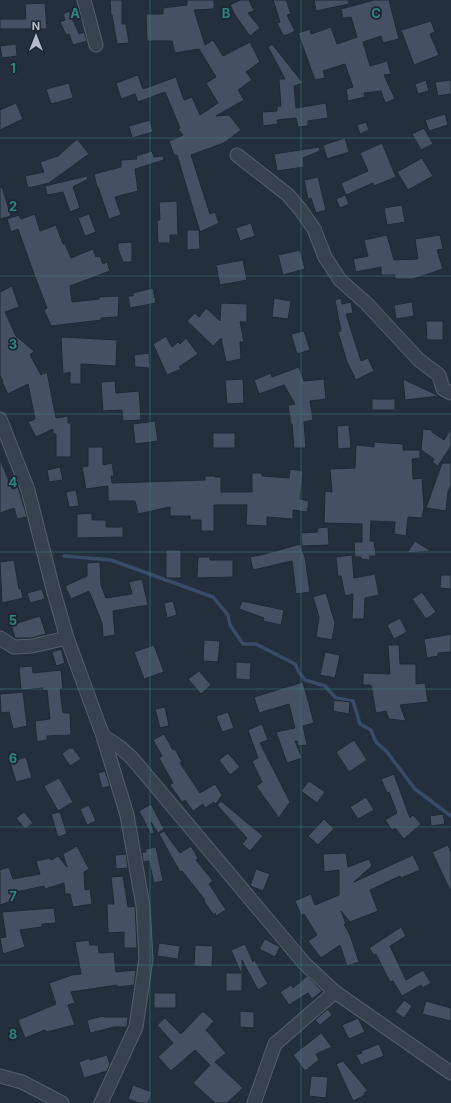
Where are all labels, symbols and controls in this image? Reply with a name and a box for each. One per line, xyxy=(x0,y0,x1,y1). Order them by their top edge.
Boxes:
text: A xyxy=(70,5,80,21)
text: B xyxy=(222,5,231,21)
text: C xyxy=(371,5,381,21)
north arrow xyxy=(16,16,56,56)
text: N xyxy=(32,19,40,33)
text: 1 xyxy=(10,60,16,76)
text: 2 xyxy=(9,198,17,214)
text: 3 xyxy=(9,336,17,352)
text: 4 xyxy=(9,474,18,490)
text: 5 xyxy=(9,612,17,628)
text: 6 xyxy=(9,750,17,766)
text: 7 xyxy=(9,888,17,904)
text: 8 xyxy=(9,1026,17,1042)

